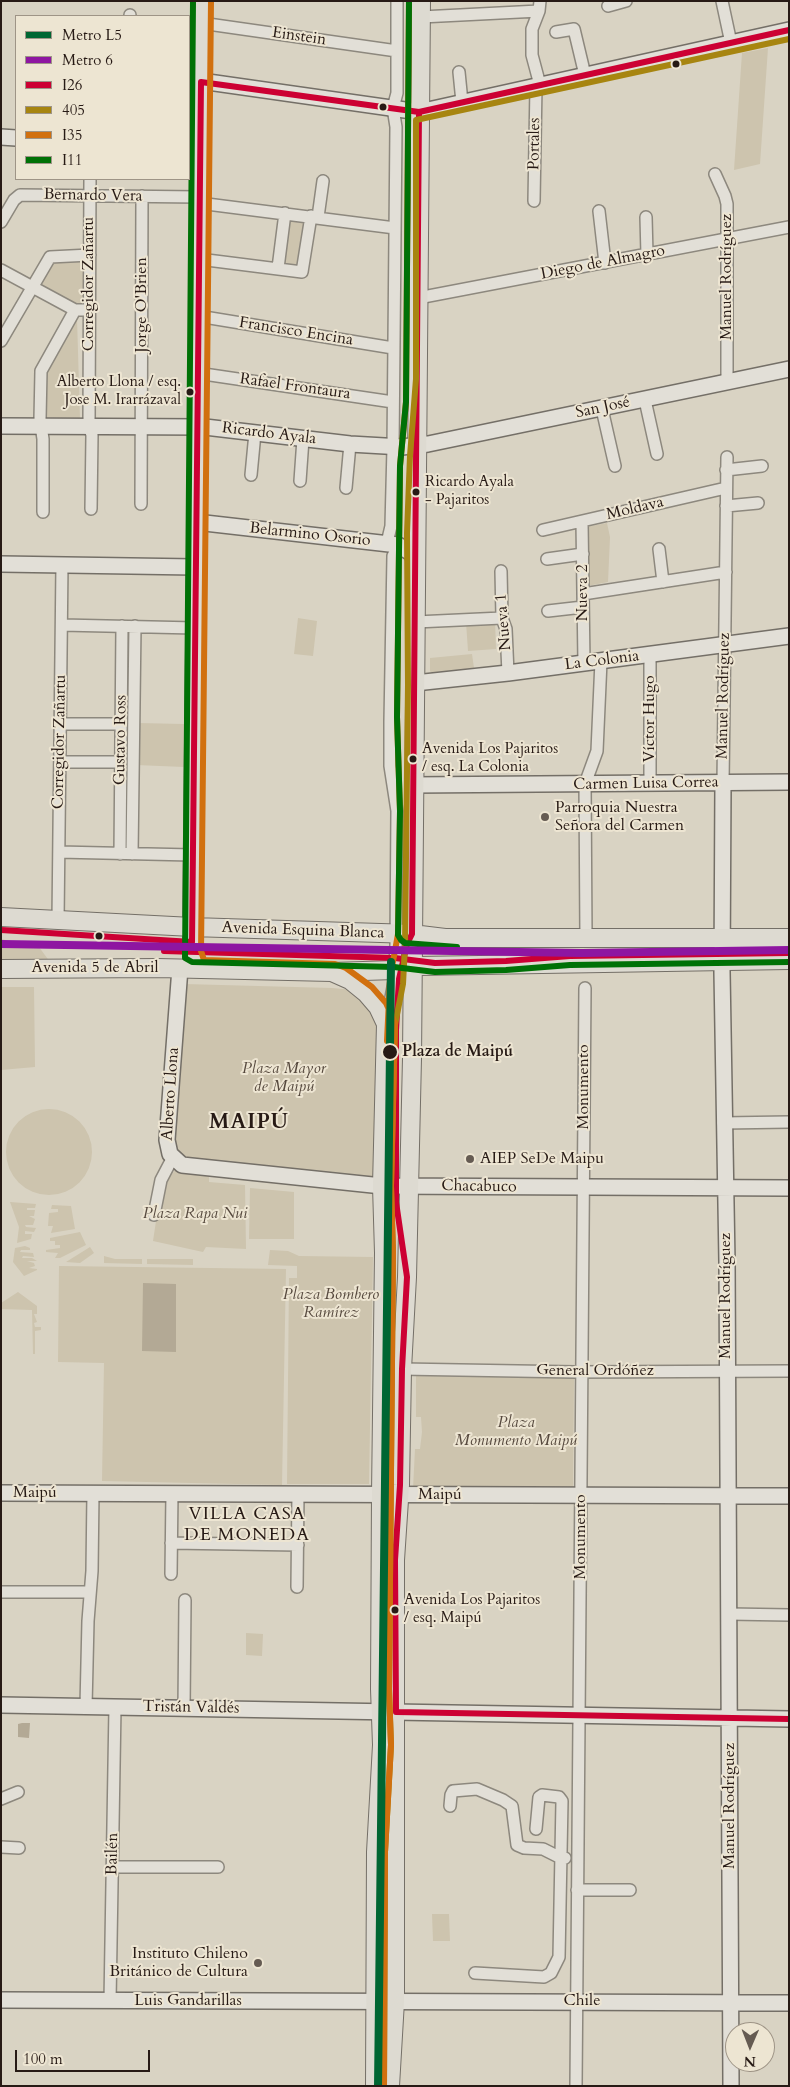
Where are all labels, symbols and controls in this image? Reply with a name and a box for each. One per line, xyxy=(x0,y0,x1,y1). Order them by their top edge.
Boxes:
legend xyxy=(15,15,190,180)
street label: Einstein xyxy=(271,24,327,50)
text: Metro L5 xyxy=(62,25,122,45)
text: Metro 6 xyxy=(62,50,113,70)
unlabelled marker xyxy=(671,59,681,69)
text: I26 xyxy=(62,75,83,95)
text: 405 xyxy=(62,100,85,120)
unlabelled marker xyxy=(378,102,388,112)
street label: Portales xyxy=(525,118,545,170)
text: I35 xyxy=(62,125,83,145)
text: I11 xyxy=(62,150,83,170)
street label: Bernardo Vera xyxy=(43,186,143,206)
street label: Manuel Rodríguez xyxy=(717,214,737,340)
street label: Corregidor Zañartu xyxy=(79,217,99,351)
street label: Diego de Almagro xyxy=(539,242,667,284)
street label: Jorge O'Brien xyxy=(132,257,152,353)
street label: Francisco Encina xyxy=(238,314,354,350)
street label: Rafael Frontaura xyxy=(238,370,352,404)
place label: Alberto Llona / esq. Jose M. Irarrázaval xyxy=(57,374,181,409)
marker: Alberto Llona / esq. Jose M. Irarrázaval xyxy=(185,387,195,397)
street label: San José xyxy=(574,393,632,423)
street label: Ricardo Ayala xyxy=(221,419,317,449)
place label: Ricardo Ayala - Pajaritos xyxy=(425,474,514,509)
marker: Ricardo Ayala - Pajaritos xyxy=(411,487,421,497)
street label: Moldava xyxy=(604,493,666,525)
street label: Belarmino Osorio xyxy=(248,519,372,551)
street label: Nueva 2 xyxy=(573,564,593,622)
street label: Nueva 1 xyxy=(492,593,516,651)
street label: Manuel Rodríguez xyxy=(713,633,735,759)
street label: La Colonia xyxy=(564,647,640,675)
street label: Corregidor Zañartu xyxy=(49,675,71,809)
street label: Víctor Hugo xyxy=(640,675,660,763)
street label: Gustavo Ross xyxy=(111,695,131,785)
place label: Avenida Los Pajaritos / esq. La Colonia xyxy=(422,741,558,776)
marker: Avenida Los Pajaritos / esq. La Colonia xyxy=(408,754,418,764)
street label: Carmen Luisa Correa xyxy=(573,773,719,795)
place label: Parroquia Nuestra Señora del Carmen xyxy=(555,798,684,836)
marker: Parroquia Nuestra Señora del Carmen xyxy=(539,811,551,823)
street label: Avenida Esquina Blanca xyxy=(221,919,385,943)
unlabelled marker xyxy=(94,931,104,941)
street label: Avenida 5 de Abril xyxy=(31,958,159,978)
place label: Plaza de Maipú xyxy=(402,1042,513,1062)
marker: Plaza de Maipú xyxy=(381,1043,399,1061)
street label: Monumento xyxy=(574,1044,594,1130)
street label: Alberto Llona xyxy=(158,1047,184,1141)
park label: Plaza Mayor de Maipú xyxy=(242,1059,326,1097)
district label: MAIPÚ xyxy=(208,1110,290,1136)
place label: AIEP SeDe Maipu xyxy=(480,1149,604,1169)
marker: AIEP SeDe Maipu xyxy=(464,1153,476,1165)
street label: Chacabuco xyxy=(441,1177,517,1197)
park label: Plaza Rapa Nui xyxy=(143,1204,247,1224)
street label: Manuel Rodríguez xyxy=(716,1233,736,1359)
park label: Plaza Bombero Ramírez xyxy=(283,1285,379,1323)
street label: General Ordóñez xyxy=(536,1361,654,1381)
park label: Plaza Monumento Maipú xyxy=(455,1413,577,1451)
street label: Maipú xyxy=(13,1483,57,1503)
street label: Maipú xyxy=(418,1485,462,1505)
street label: Monumento xyxy=(571,1494,591,1580)
district label: VILLA CASA DE MONEDA xyxy=(183,1504,311,1546)
place label: Avenida Los Pajaritos / esq. Maipú xyxy=(404,1592,540,1627)
marker: Avenida Los Pajaritos / esq. Maipú xyxy=(390,1605,400,1615)
street label: Tristán Valdés xyxy=(143,1698,239,1718)
street label: Manuel Rodríguez xyxy=(720,1743,740,1869)
street label: Bailén xyxy=(103,1832,123,1876)
place label: Instituto Chileno Británico de Cultura xyxy=(109,1944,248,1982)
marker: Instituto Chileno Británico de Cultura xyxy=(252,1957,264,1969)
street label: Luis Gandarillas xyxy=(134,1991,242,2011)
street label: Chile xyxy=(564,1991,600,2011)
north arrow xyxy=(725,2022,775,2072)
scale bar xyxy=(18,2040,152,2072)
text: 100 m xyxy=(23,2049,63,2069)
text: N xyxy=(744,2052,756,2071)

